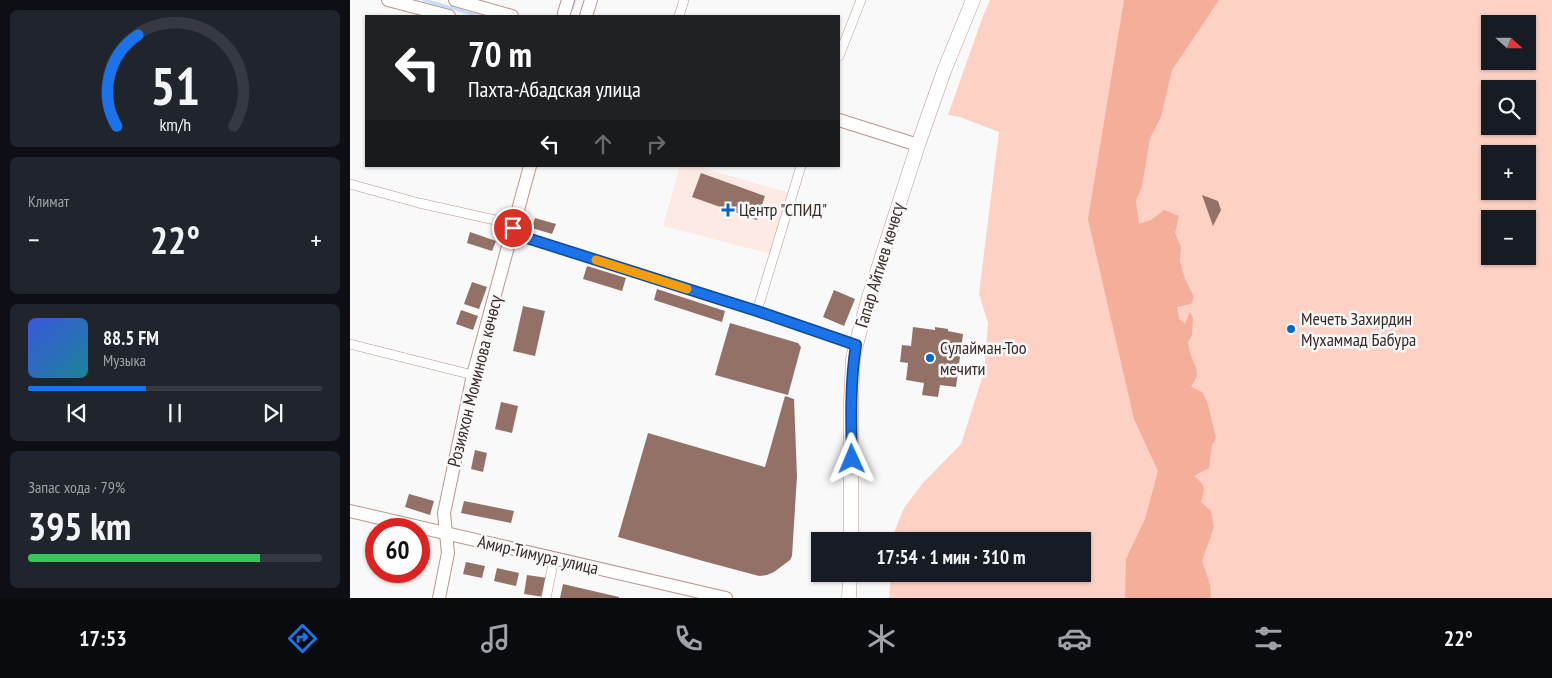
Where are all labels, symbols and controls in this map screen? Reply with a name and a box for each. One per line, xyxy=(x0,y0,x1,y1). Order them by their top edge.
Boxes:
north arrow xyxy=(1481,15,1536,70)
map controls xyxy=(1481,15,1536,265)
text: 70 m xyxy=(468,31,532,77)
icon: left xyxy=(385,35,450,100)
text: 51 xyxy=(150,52,200,119)
text: Пахта-Абадская улица xyxy=(468,75,641,103)
button: search xyxy=(1481,80,1536,135)
text: km/h xyxy=(159,113,191,136)
icon: left xyxy=(536,130,564,158)
icon: ahead xyxy=(589,130,617,158)
icon: right xyxy=(642,130,670,158)
button: + xyxy=(1481,145,1536,200)
text: Климат xyxy=(28,191,69,211)
place label: Центр "СПИД" xyxy=(739,198,827,221)
street label: Гапар Айтиев көчөсү xyxy=(850,200,909,330)
marker: Центр "СПИД" xyxy=(721,203,735,217)
pin xyxy=(492,207,534,249)
button: − xyxy=(1481,210,1536,265)
icon: arrive xyxy=(499,214,527,242)
text: 22° xyxy=(150,215,200,264)
text: − xyxy=(28,221,40,258)
text: + xyxy=(310,221,322,258)
street label: Розияхон Моминова көчөсү xyxy=(442,293,507,469)
place label: Мечеть Захирдин Мухаммад Бабура xyxy=(1301,307,1416,351)
marker: Мечеть Захирдин Мухаммад Бабура xyxy=(1285,323,1297,335)
text: 88.5 FM xyxy=(103,326,159,350)
place label: Сулайман-Тоо мечити xyxy=(940,336,1027,380)
text: Музыка xyxy=(103,350,146,370)
marker: Сулайман-Тоо мечити xyxy=(924,352,936,364)
icon: previous xyxy=(63,399,91,427)
icon: pause xyxy=(161,399,189,427)
icon: next xyxy=(259,399,287,427)
position arrow xyxy=(825,432,877,484)
text: Запас хода · 79% xyxy=(28,477,125,497)
text: 395 km xyxy=(28,501,131,550)
speed limit sign: 60 xyxy=(365,518,430,583)
street label: Амир-Тимура улица xyxy=(476,529,601,580)
text: 17:54 · 1 мин · 310 m xyxy=(877,545,1025,569)
icon: directions xyxy=(285,621,320,656)
icon: music xyxy=(478,621,513,656)
icon: phone xyxy=(671,621,706,656)
icon: climate xyxy=(864,621,899,656)
icon: car xyxy=(1057,621,1092,656)
icon: filters xyxy=(1251,621,1286,656)
text: 17:53 xyxy=(79,624,127,652)
text: 22° xyxy=(1444,624,1473,652)

